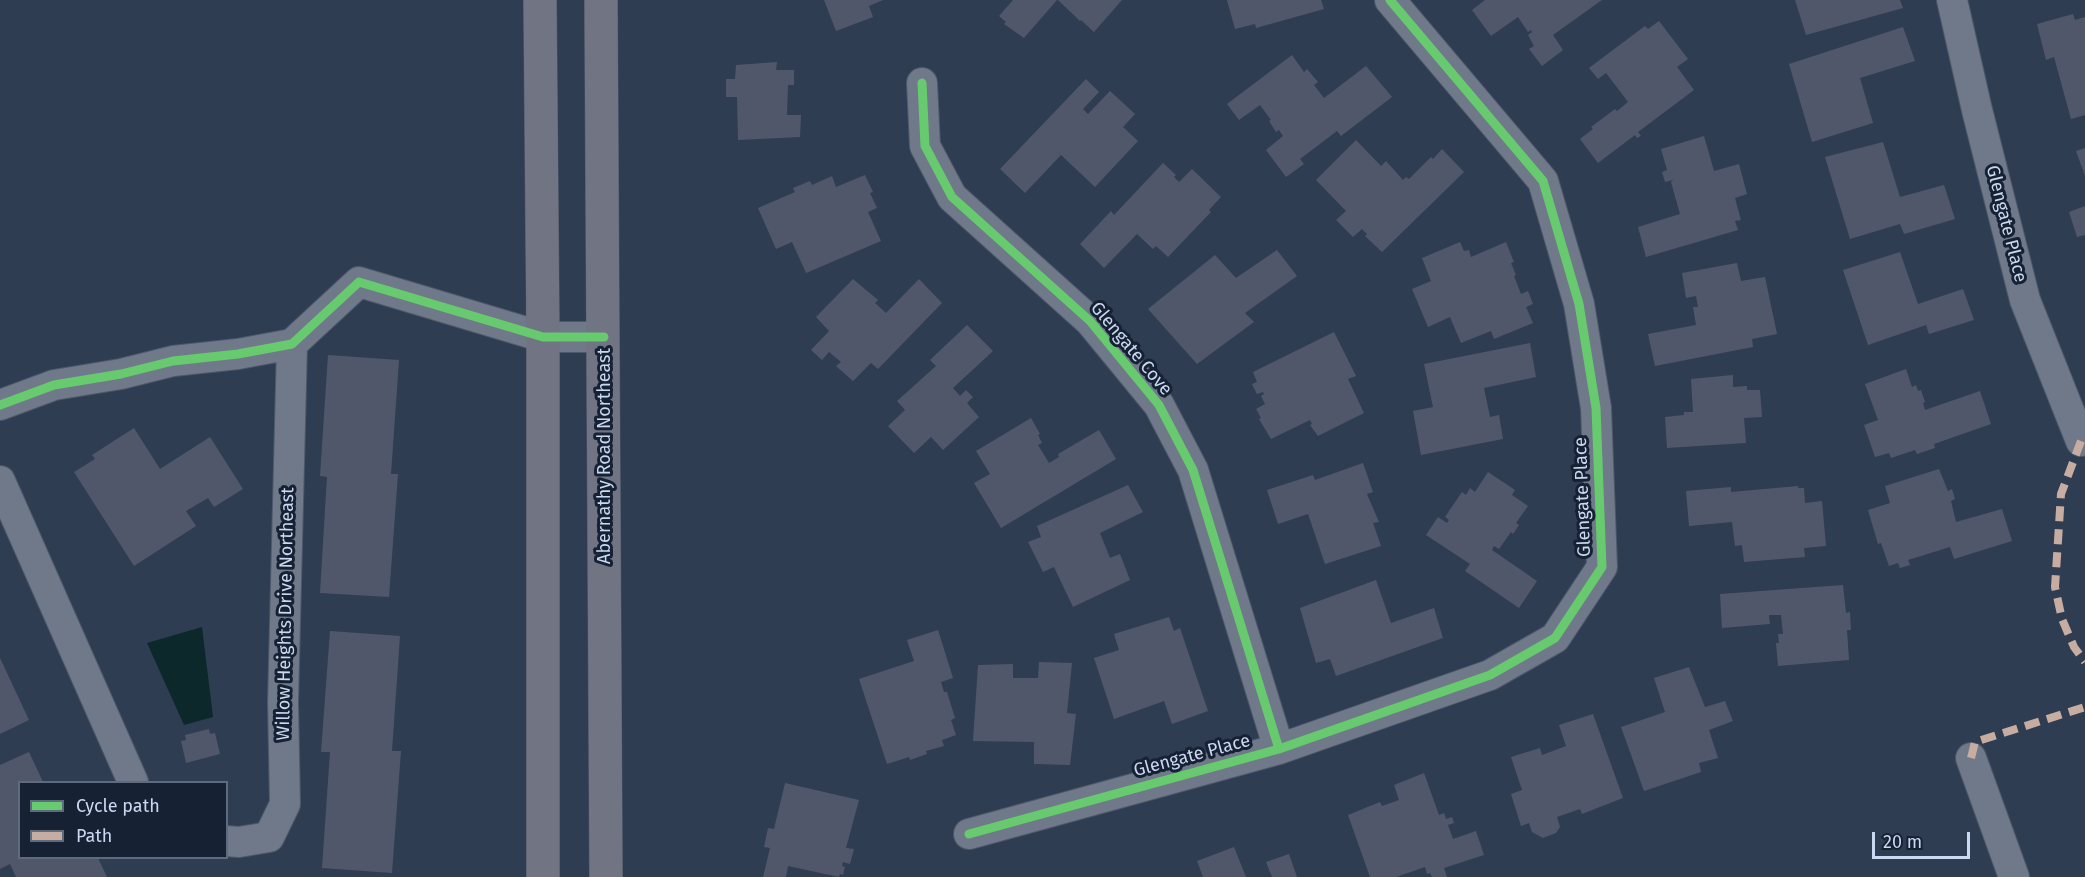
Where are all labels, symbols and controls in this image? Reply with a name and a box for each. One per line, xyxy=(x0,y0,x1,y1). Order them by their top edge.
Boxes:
street label: Glengate Place xyxy=(1981,163,2031,285)
street label: Glengate Cove xyxy=(1086,298,1176,400)
street label: Abernathy Road Northeast xyxy=(594,348,616,564)
street label: Glengate Place xyxy=(1570,437,1596,557)
street label: Willow Heights Drive Northeast xyxy=(273,487,299,741)
street label: Glengate Place xyxy=(1131,730,1253,782)
legend xyxy=(18,781,228,859)
text: Cycle path xyxy=(76,795,160,817)
scale bar xyxy=(1875,820,1972,858)
text: Path xyxy=(76,825,112,847)
text: 20 m xyxy=(1883,831,1922,853)

